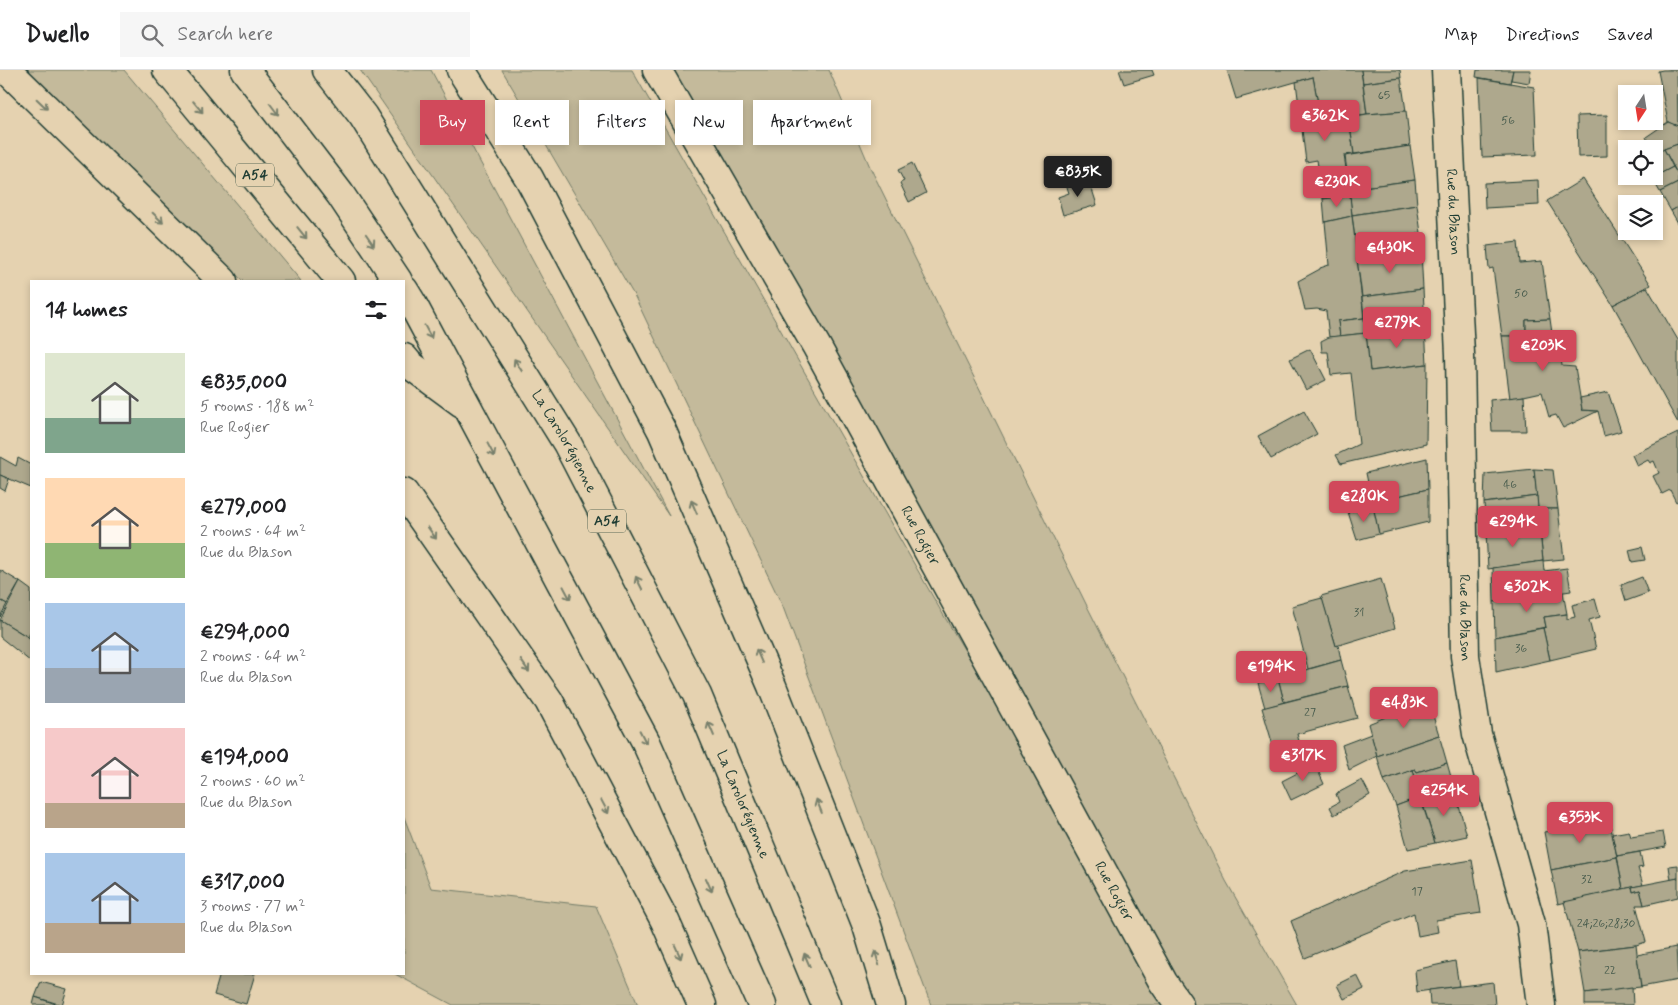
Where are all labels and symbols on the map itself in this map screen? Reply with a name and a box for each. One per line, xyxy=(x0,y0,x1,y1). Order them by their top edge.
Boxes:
north arrow xyxy=(1618,85,1662,130)
house number: 65 xyxy=(1378,88,1390,104)
one-way arrow xyxy=(36,98,49,110)
pin: €362K xyxy=(1290,100,1360,142)
one-way arrow xyxy=(192,101,204,114)
one-way arrow xyxy=(269,102,280,115)
house number: 56 xyxy=(1501,113,1515,129)
pin: €835K xyxy=(1043,156,1113,198)
road number: A54 xyxy=(236,164,274,186)
pin: €230K xyxy=(1302,166,1372,208)
street label: Rue du Blason xyxy=(1441,168,1465,256)
one-way arrow xyxy=(152,212,165,224)
one-way arrow xyxy=(296,226,307,239)
pin: €430K xyxy=(1355,232,1425,274)
one-way arrow xyxy=(365,233,375,247)
house number: 50 xyxy=(1514,286,1528,302)
pin: €279K xyxy=(1362,306,1432,349)
one-way arrow xyxy=(423,325,433,340)
pin: €203K xyxy=(1508,330,1578,372)
one-way arrow xyxy=(513,358,524,372)
street label: La Carolorégienne xyxy=(526,386,601,496)
one-way arrow xyxy=(486,442,496,457)
house number: 46 xyxy=(1503,477,1517,493)
pin: €280K xyxy=(1329,480,1399,523)
one-way arrow xyxy=(689,499,698,514)
street label: Rue Rogier xyxy=(896,503,944,569)
pin: €294K xyxy=(1478,506,1548,548)
road number: A54 xyxy=(588,510,626,532)
one-way arrow xyxy=(427,526,437,540)
pin: €302K xyxy=(1492,570,1562,613)
street label: Rue du Blason xyxy=(1454,574,1476,662)
one-way arrow xyxy=(634,576,644,591)
one-way arrow xyxy=(562,586,572,601)
house number: 31 xyxy=(1354,605,1364,621)
house number: 36 xyxy=(1515,641,1527,657)
one-way arrow xyxy=(753,649,763,664)
pin: €194K xyxy=(1236,650,1306,693)
one-way arrow xyxy=(520,659,530,673)
pin: €483K xyxy=(1369,686,1439,729)
house number: 27 xyxy=(1304,705,1316,721)
one-way arrow xyxy=(706,722,716,737)
one-way arrow xyxy=(639,729,648,744)
pin: €317K xyxy=(1268,740,1338,782)
street label: La Carolorégienne xyxy=(711,747,774,862)
pin: €254K xyxy=(1409,774,1479,817)
one-way arrow xyxy=(601,799,610,814)
one-way arrow xyxy=(814,799,823,814)
pin: €353K xyxy=(1545,802,1615,844)
street label: Rue Rogier xyxy=(1089,858,1138,925)
house number: 32 xyxy=(1581,872,1593,888)
one-way arrow xyxy=(705,877,715,892)
house number: 17 xyxy=(1411,884,1423,900)
house number: 24;26;28;30 xyxy=(1577,916,1635,932)
one-way arrow xyxy=(674,944,684,959)
one-way arrow xyxy=(871,951,881,967)
one-way arrow xyxy=(802,953,811,968)
house number: 22 xyxy=(1604,963,1616,979)

